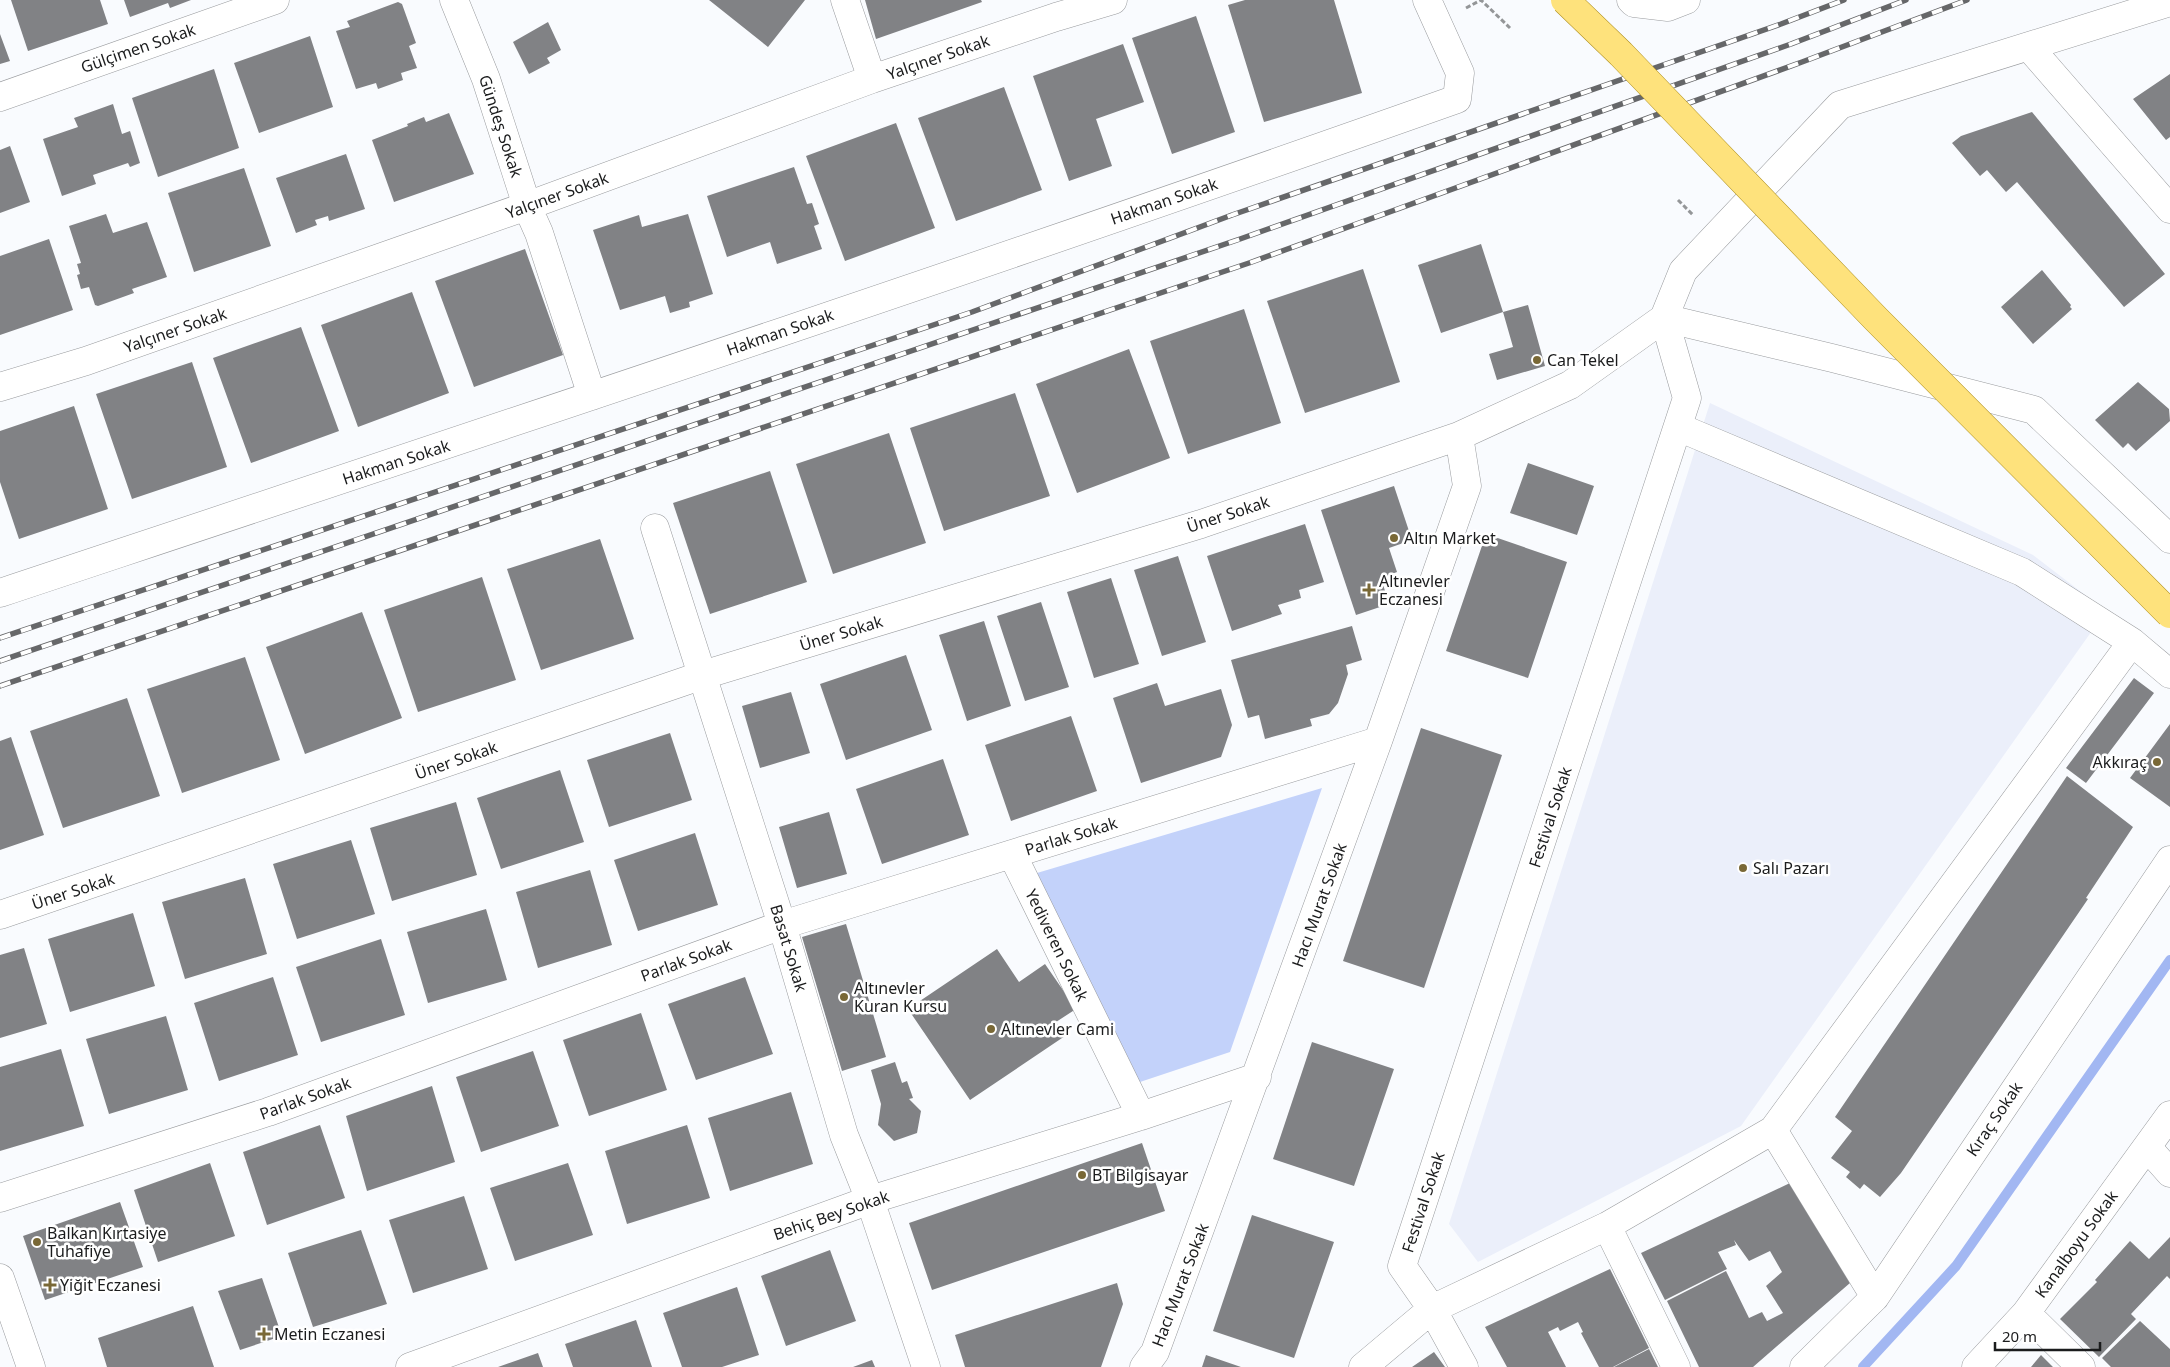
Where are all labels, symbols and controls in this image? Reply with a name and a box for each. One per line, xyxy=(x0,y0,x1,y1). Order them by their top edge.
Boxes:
street label: Gülçimen Sokak xyxy=(78,18,199,78)
street label: Yalçıner Sokak xyxy=(884,29,993,85)
street label: Gündeş Sokak xyxy=(474,72,528,181)
street label: Yalçıner Sokak xyxy=(503,166,612,224)
street label: Hakman Sokak xyxy=(1108,172,1221,230)
street label: Yalçıner Sokak xyxy=(121,302,230,358)
street label: Hakman Sokak xyxy=(724,303,837,361)
place label: Can Tekel xyxy=(1547,349,1619,371)
marker: Can Tekel xyxy=(1531,354,1543,366)
street label: Hakman Sokak xyxy=(339,434,453,490)
street label: Üner Sokak xyxy=(1184,490,1273,538)
place label: Altın Market xyxy=(1404,527,1496,549)
marker: Altın Market xyxy=(1388,532,1400,544)
place label: Altınevler Eczanesi xyxy=(1379,570,1450,610)
marker: Altınevler Eczanesi xyxy=(1363,584,1375,596)
street label: Üner Sokak xyxy=(797,610,886,656)
street label: Üner Sokak xyxy=(412,735,501,784)
place label: Akkıraç xyxy=(2093,751,2147,773)
marker: Akkıraç xyxy=(2151,756,2163,768)
street label: Festival Sokak xyxy=(1523,763,1577,870)
street label: Parlak Sokak xyxy=(1022,811,1120,860)
street label: Hacı Murat Sokak xyxy=(1286,839,1352,970)
place label: Salı Pazarı xyxy=(1753,857,1829,879)
marker: Salı Pazarı xyxy=(1737,862,1749,874)
street label: Üner Sokak xyxy=(29,867,118,915)
street label: Yediveren Sokak xyxy=(1020,885,1094,1005)
street label: Basat Sokak xyxy=(765,902,813,995)
street label: Parlak Sokak xyxy=(637,933,735,987)
place label: Altınevler Kuran Kursu xyxy=(854,977,947,1017)
marker: Altınevler Kuran Kursu xyxy=(838,991,850,1003)
place label: Altınevler Cami xyxy=(1001,1018,1114,1040)
marker: Altınevler Cami xyxy=(985,1023,997,1035)
street label: Parlak Sokak xyxy=(256,1071,354,1125)
street label: Kıraç Sokak xyxy=(1961,1077,2027,1161)
street label: Festival Sokak xyxy=(1396,1148,1450,1255)
place label: BT Bilgisayar xyxy=(1092,1164,1189,1186)
marker: BT Bilgisayar xyxy=(1076,1169,1088,1181)
street label: Behiç Bey Sokak xyxy=(770,1185,892,1245)
street label: Kanalboyu Sokak xyxy=(2030,1185,2123,1302)
street label: Hacı Murat Sokak xyxy=(1146,1220,1214,1350)
place label: Balkan Kırtasiye Tuhafiye xyxy=(47,1222,166,1262)
marker: Balkan Kırtasiye Tuhafiye xyxy=(31,1236,43,1248)
place label: Yiğit Eczanesi xyxy=(60,1274,161,1296)
marker: Yiğit Eczanesi xyxy=(44,1279,56,1291)
scale bar xyxy=(1995,1320,2100,1352)
place label: Metin Eczanesi xyxy=(274,1323,385,1345)
text: 20 m xyxy=(2002,1326,2037,1346)
marker: Metin Eczanesi xyxy=(258,1328,270,1340)

